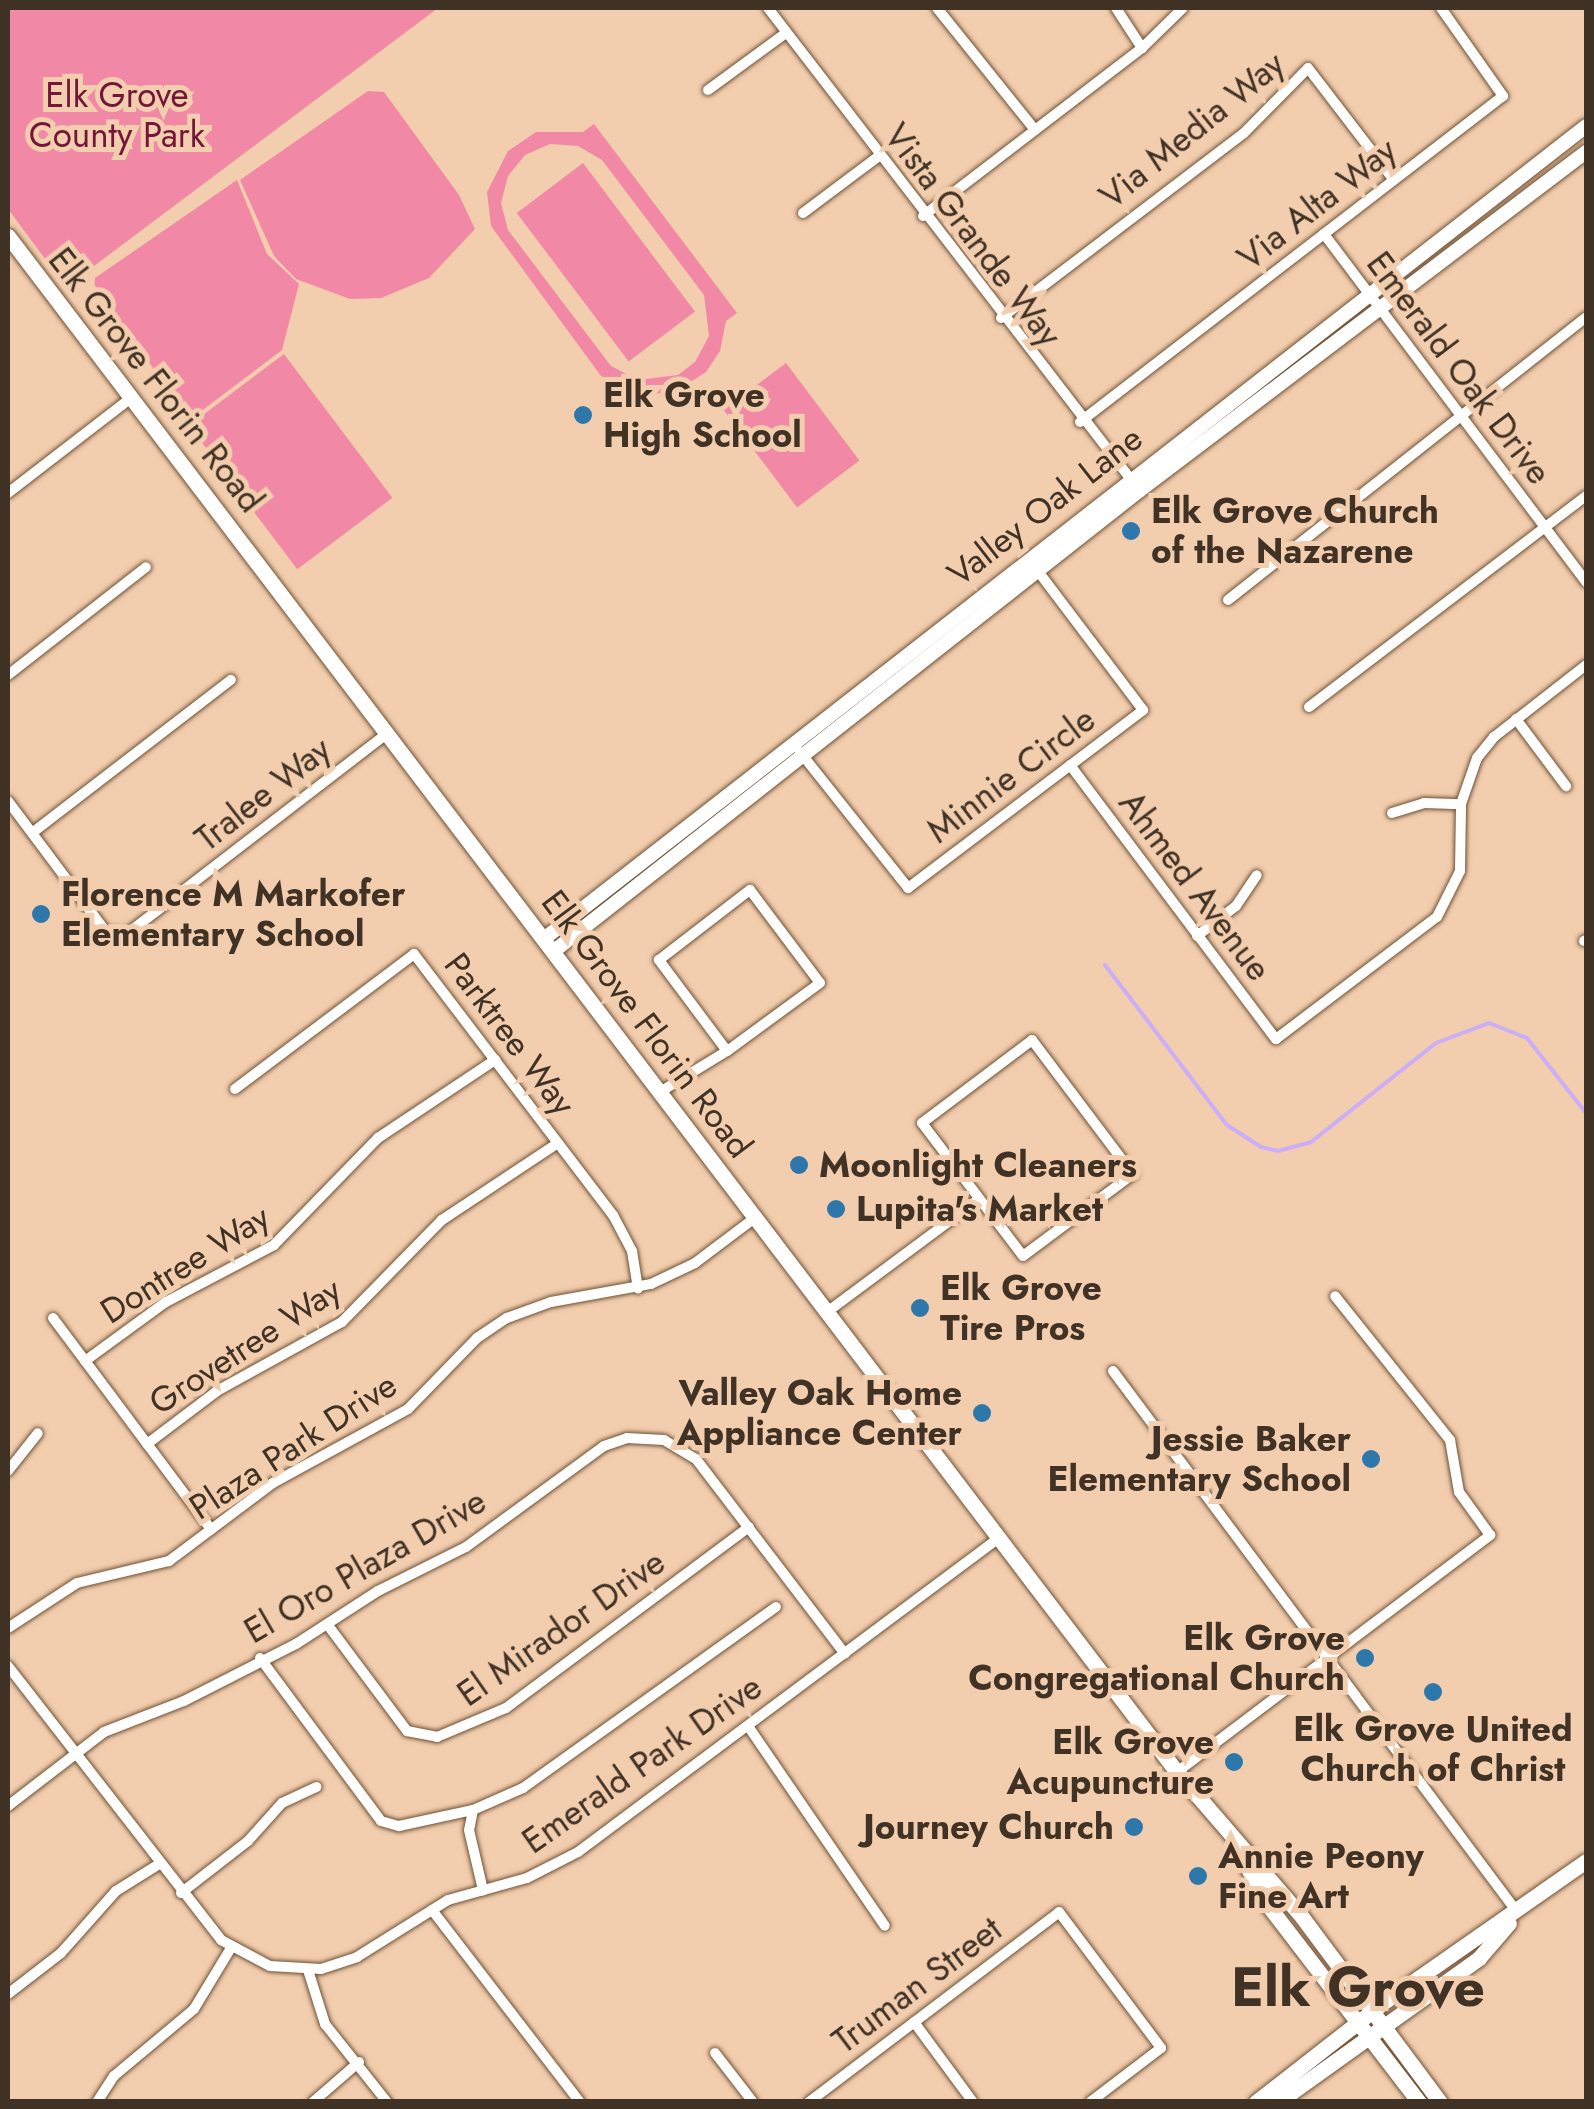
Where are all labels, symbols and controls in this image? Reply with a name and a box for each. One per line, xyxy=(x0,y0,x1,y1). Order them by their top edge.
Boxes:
street label: Via Media Way xyxy=(1091,43,1293,217)
park label: Elk Grove County Park xyxy=(29,74,205,156)
street label: Vista Grande Way xyxy=(876,115,1070,355)
street label: Via Alta Way xyxy=(1229,129,1405,279)
street label: Elk Grove Florin Road xyxy=(40,239,272,521)
street label: Emerald Oak Drive xyxy=(1358,244,1560,492)
place label: Elk Grove High School xyxy=(603,374,802,456)
marker: Elk Grove High School xyxy=(572,404,594,426)
street label: Valley Oak Lane xyxy=(939,417,1151,595)
place label: Elk Grove Church of the Nazarene xyxy=(1151,490,1439,572)
marker: Elk Grove Church of the Nazarene xyxy=(1120,520,1142,542)
street label: Minnie Circle xyxy=(919,698,1103,852)
street label: Tralee Way xyxy=(187,728,339,860)
street label: Ahmed Avenue xyxy=(1110,783,1280,989)
place label: Florence M Markofer Elementary School xyxy=(61,873,405,955)
street label: Elk Grove Florin Road xyxy=(533,882,761,1166)
marker: Florence M Markofer Elementary School xyxy=(30,903,52,925)
street label: Parktree Way xyxy=(435,945,585,1123)
place label: Moonlight Cleaners xyxy=(819,1144,1137,1186)
marker: Moonlight Cleaners xyxy=(788,1154,810,1176)
place label: Lupita's Market xyxy=(856,1188,1103,1230)
street label: Dontree Way xyxy=(93,1196,277,1332)
marker: Lupita's Market xyxy=(825,1198,847,1220)
place label: Elk Grove Tire Pros xyxy=(940,1267,1102,1349)
street label: Grovetree Way xyxy=(141,1269,349,1423)
marker: Elk Grove Tire Pros xyxy=(909,1297,931,1319)
street label: Plaza Park Drive xyxy=(182,1364,404,1528)
place label: Valley Oak Home Appliance Center xyxy=(677,1372,962,1454)
marker: Valley Oak Home Appliance Center xyxy=(971,1402,993,1424)
place label: Jessie Baker Elementary School xyxy=(1048,1418,1351,1500)
marker: Jessie Baker Elementary School xyxy=(1360,1448,1382,1470)
street label: El Oro Plaza Drive xyxy=(237,1480,493,1652)
street label: El Mirador Drive xyxy=(449,1541,673,1715)
place label: Elk Grove Congregational Church xyxy=(968,1617,1345,1699)
marker: Elk Grove Congregational Church xyxy=(1354,1647,1376,1669)
street label: Emerald Park Drive xyxy=(514,1666,770,1862)
marker: Elk Grove United Church of Christ xyxy=(1422,1681,1444,1703)
place label: Elk Grove United Church of Christ xyxy=(1293,1708,1573,1790)
place label: Elk Grove Acupuncture xyxy=(1007,1721,1214,1803)
marker: Elk Grove Acupuncture xyxy=(1223,1751,1245,1773)
place label: Journey Church xyxy=(863,1806,1114,1848)
marker: Journey Church xyxy=(1123,1816,1145,1838)
place label: Annie Peony Fine Art xyxy=(1218,1835,1424,1917)
marker: Annie Peony Fine Art xyxy=(1187,1865,1209,1887)
street label: Truman Street xyxy=(824,1908,1010,2062)
district label: Elk Grove xyxy=(1231,1955,1485,2021)

